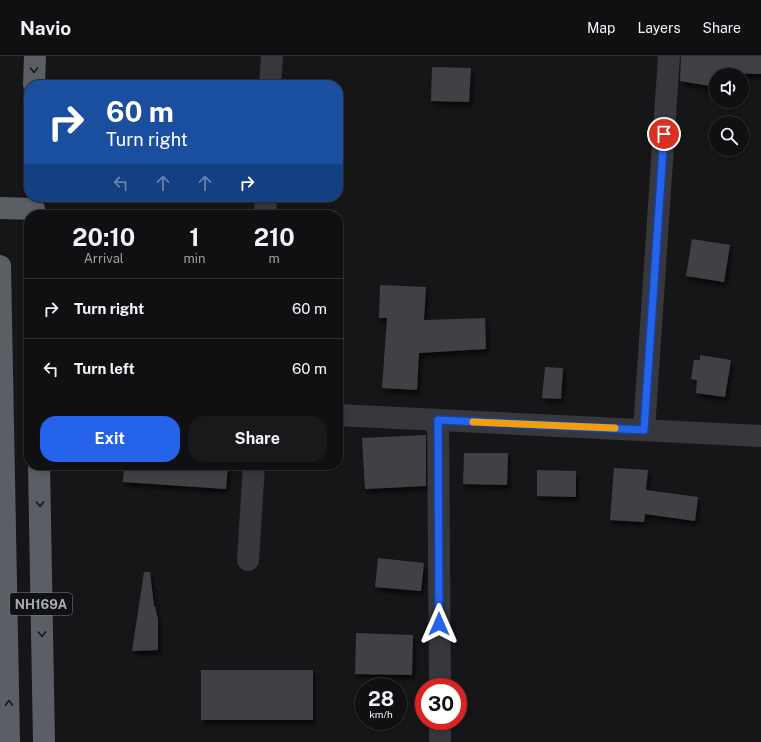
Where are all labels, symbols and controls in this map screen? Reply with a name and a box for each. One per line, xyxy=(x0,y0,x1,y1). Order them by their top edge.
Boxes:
text: Navio xyxy=(20,17,71,39)
text: Map xyxy=(587,20,615,36)
text: Layers xyxy=(637,20,681,36)
text: Share xyxy=(703,20,741,36)
one-way arrow xyxy=(30,67,38,73)
map controls xyxy=(709,68,749,156)
button: sound xyxy=(709,68,749,108)
text: 60 m xyxy=(106,95,174,128)
icon: right xyxy=(40,96,92,148)
button: search xyxy=(709,116,749,156)
pin xyxy=(647,117,681,151)
icon: arrive xyxy=(653,123,675,145)
text: Turn right xyxy=(106,129,188,150)
icon: left xyxy=(110,172,132,194)
icon: ahead xyxy=(152,172,174,194)
icon: ahead xyxy=(194,172,216,194)
icon: right xyxy=(236,172,258,194)
text: 20:10 xyxy=(72,223,135,251)
text: 1 xyxy=(189,223,200,251)
text: 210 xyxy=(254,223,295,251)
text: Arrival xyxy=(84,251,124,266)
text: min xyxy=(183,251,205,266)
text: m xyxy=(269,251,280,266)
icon: right xyxy=(40,298,62,320)
text: Turn right xyxy=(74,300,144,317)
text: 60 m xyxy=(292,300,327,317)
icon: left xyxy=(40,358,62,380)
text: Turn left xyxy=(74,360,135,377)
text: 60 m xyxy=(292,360,327,377)
button: Exit xyxy=(40,416,180,462)
button: Share xyxy=(188,416,327,462)
one-way arrow xyxy=(35,501,44,507)
road number: NH169A xyxy=(10,593,72,615)
position arrow xyxy=(418,603,460,645)
one-way arrow xyxy=(37,631,46,637)
speed limit sign: 30 xyxy=(415,678,467,730)
text: 28 xyxy=(368,687,394,711)
one-way arrow xyxy=(5,700,13,706)
text: km/h xyxy=(369,708,393,720)

